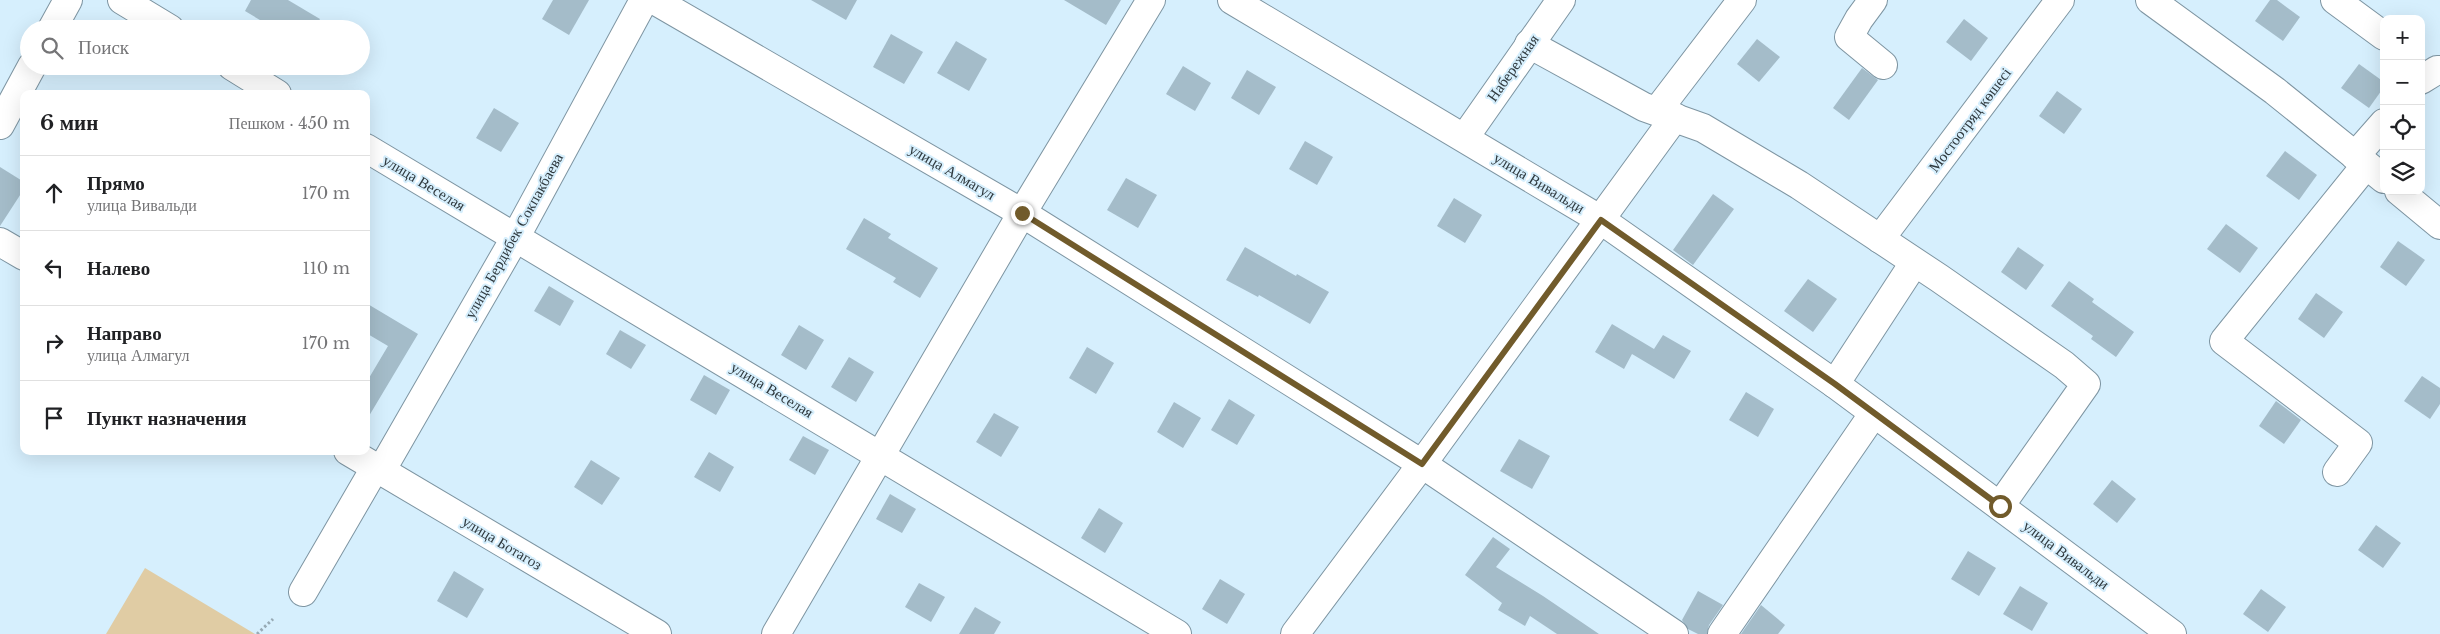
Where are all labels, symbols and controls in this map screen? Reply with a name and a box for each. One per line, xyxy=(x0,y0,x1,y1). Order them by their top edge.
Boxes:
map controls xyxy=(2380,15,2425,195)
button: + xyxy=(2380,15,2425,60)
search box xyxy=(20,20,370,75)
street label: Набережная xyxy=(1483,30,1543,105)
icon: search xyxy=(38,34,66,62)
text: Поиск xyxy=(78,36,129,59)
button: − xyxy=(2380,60,2425,105)
street label: Мостоотряд көшесі xyxy=(1924,64,2015,176)
button: locate xyxy=(2380,105,2425,150)
text: 6 мин xyxy=(40,110,98,136)
text: Пешком · 450 m xyxy=(229,113,350,133)
street label: улица Алмагул xyxy=(906,139,999,204)
street label: улица Вивальди xyxy=(1490,148,1588,217)
street label: улица Бердибек Сокпакбаева xyxy=(460,149,567,322)
street label: улица Веселая xyxy=(380,150,469,215)
button: layers xyxy=(2380,150,2425,195)
text: Прямо xyxy=(87,172,145,195)
icon: ahead xyxy=(40,179,68,207)
text: 170 m xyxy=(302,183,350,203)
text: улица Вивальди xyxy=(87,195,197,215)
route end xyxy=(1011,202,1034,225)
icon: left xyxy=(40,254,68,282)
text: Налево xyxy=(87,257,150,280)
text: 110 m xyxy=(303,258,350,278)
text: Направо xyxy=(87,322,162,345)
icon: right xyxy=(40,329,68,357)
text: 170 m xyxy=(302,333,350,353)
text: улица Алмагул xyxy=(87,345,190,365)
street label: улица Веселая xyxy=(728,357,817,422)
icon: arrive xyxy=(40,404,68,432)
text: Пункт назначения xyxy=(87,407,247,430)
route start xyxy=(1989,495,2012,518)
street label: улица Ботагоз xyxy=(459,511,546,574)
street label: улица Вивальди xyxy=(2019,516,2113,593)

